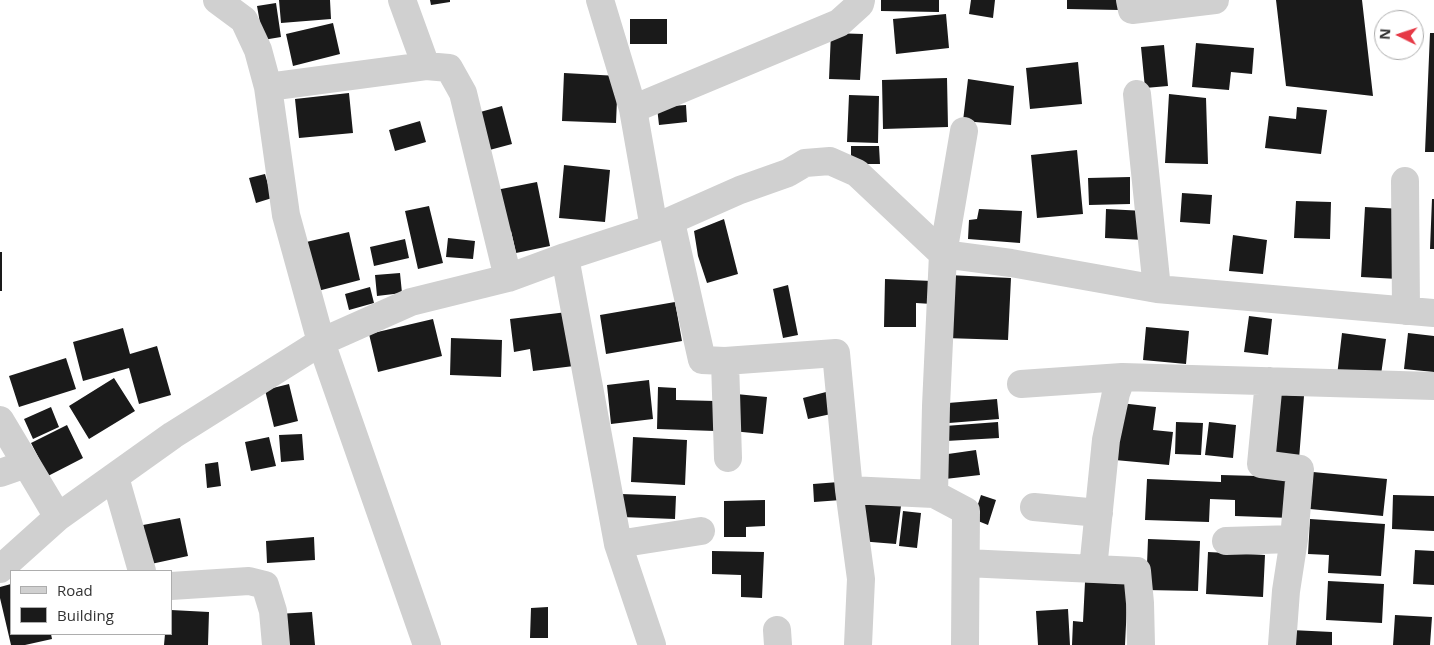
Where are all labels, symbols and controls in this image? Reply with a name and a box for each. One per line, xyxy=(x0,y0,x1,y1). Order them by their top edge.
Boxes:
north arrow xyxy=(1374,10,1424,60)
text: N xyxy=(1375,28,1394,40)
legend xyxy=(10,570,172,635)
text: Road xyxy=(57,580,93,600)
text: Building xyxy=(57,605,114,625)

